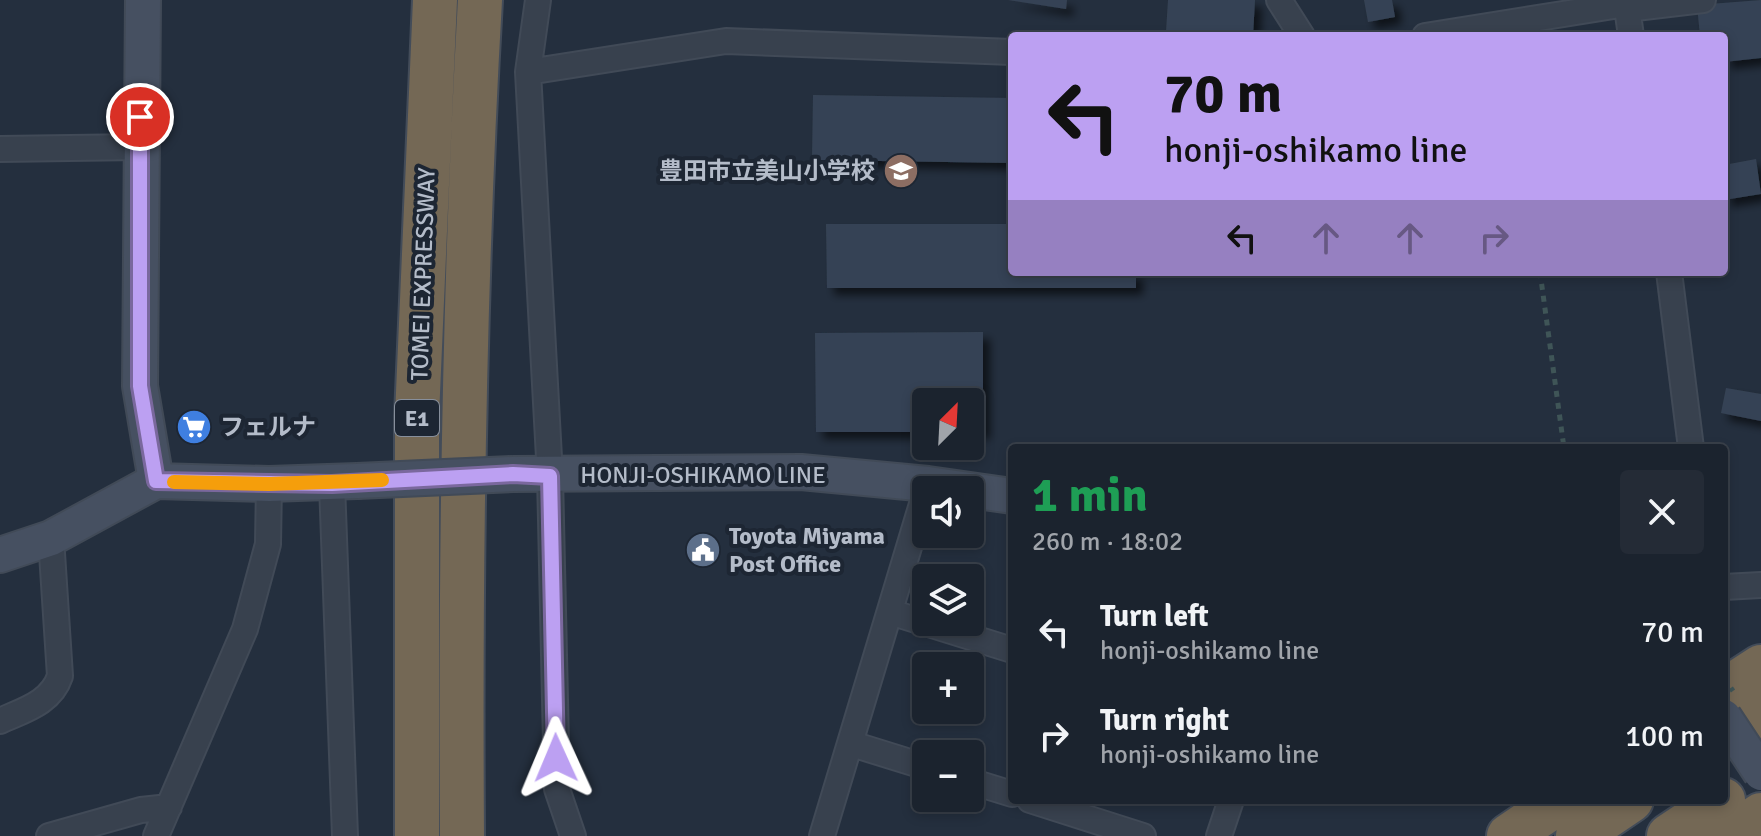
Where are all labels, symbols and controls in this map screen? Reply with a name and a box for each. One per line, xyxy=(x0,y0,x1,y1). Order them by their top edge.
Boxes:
text: 70 m xyxy=(1164,59,1282,128)
icon: left xyxy=(1032,64,1136,168)
pin xyxy=(106,83,174,151)
icon: arrive xyxy=(118,95,162,139)
text: honji-oshikamo line xyxy=(1164,128,1468,173)
school or university icon: 豊田市立美山小学校 xyxy=(882,152,920,190)
place label: 豊田市立美山小学校 xyxy=(659,156,875,186)
street label: TOMEI EXPRESSWAY xyxy=(404,167,442,381)
icon: left xyxy=(1220,216,1264,260)
icon: ahead xyxy=(1304,216,1348,260)
icon: ahead xyxy=(1388,216,1432,260)
icon: right xyxy=(1472,216,1516,260)
north arrow xyxy=(912,388,984,460)
map controls xyxy=(912,388,984,812)
road number: E1 xyxy=(395,400,439,436)
supermarket icon: フェルナ xyxy=(175,408,213,446)
place label: フェルナ xyxy=(220,412,316,442)
street label: HONJI-OSHIKAMO LINE xyxy=(580,460,826,490)
text: 1 min xyxy=(1032,466,1148,525)
button: close xyxy=(1620,470,1704,554)
button: sound xyxy=(912,476,984,548)
place label: Toyota Miyama Post Office xyxy=(729,521,885,579)
text: 260 m · 18:02 xyxy=(1032,526,1183,558)
public building icon: Toyota Miyama Post Office xyxy=(684,531,722,569)
button: layers xyxy=(912,564,984,636)
text: Turn left xyxy=(1100,598,1209,635)
icon: left xyxy=(1032,610,1076,654)
text: 70 m xyxy=(1641,614,1704,651)
text: honji-oshikamo line xyxy=(1100,635,1319,667)
button: + xyxy=(912,652,984,724)
text: Turn right xyxy=(1100,702,1229,739)
icon: right xyxy=(1032,714,1076,758)
position arrow xyxy=(514,716,598,800)
text: 100 m xyxy=(1625,718,1704,755)
text: honji-oshikamo line xyxy=(1100,739,1319,771)
button: − xyxy=(912,740,984,812)

